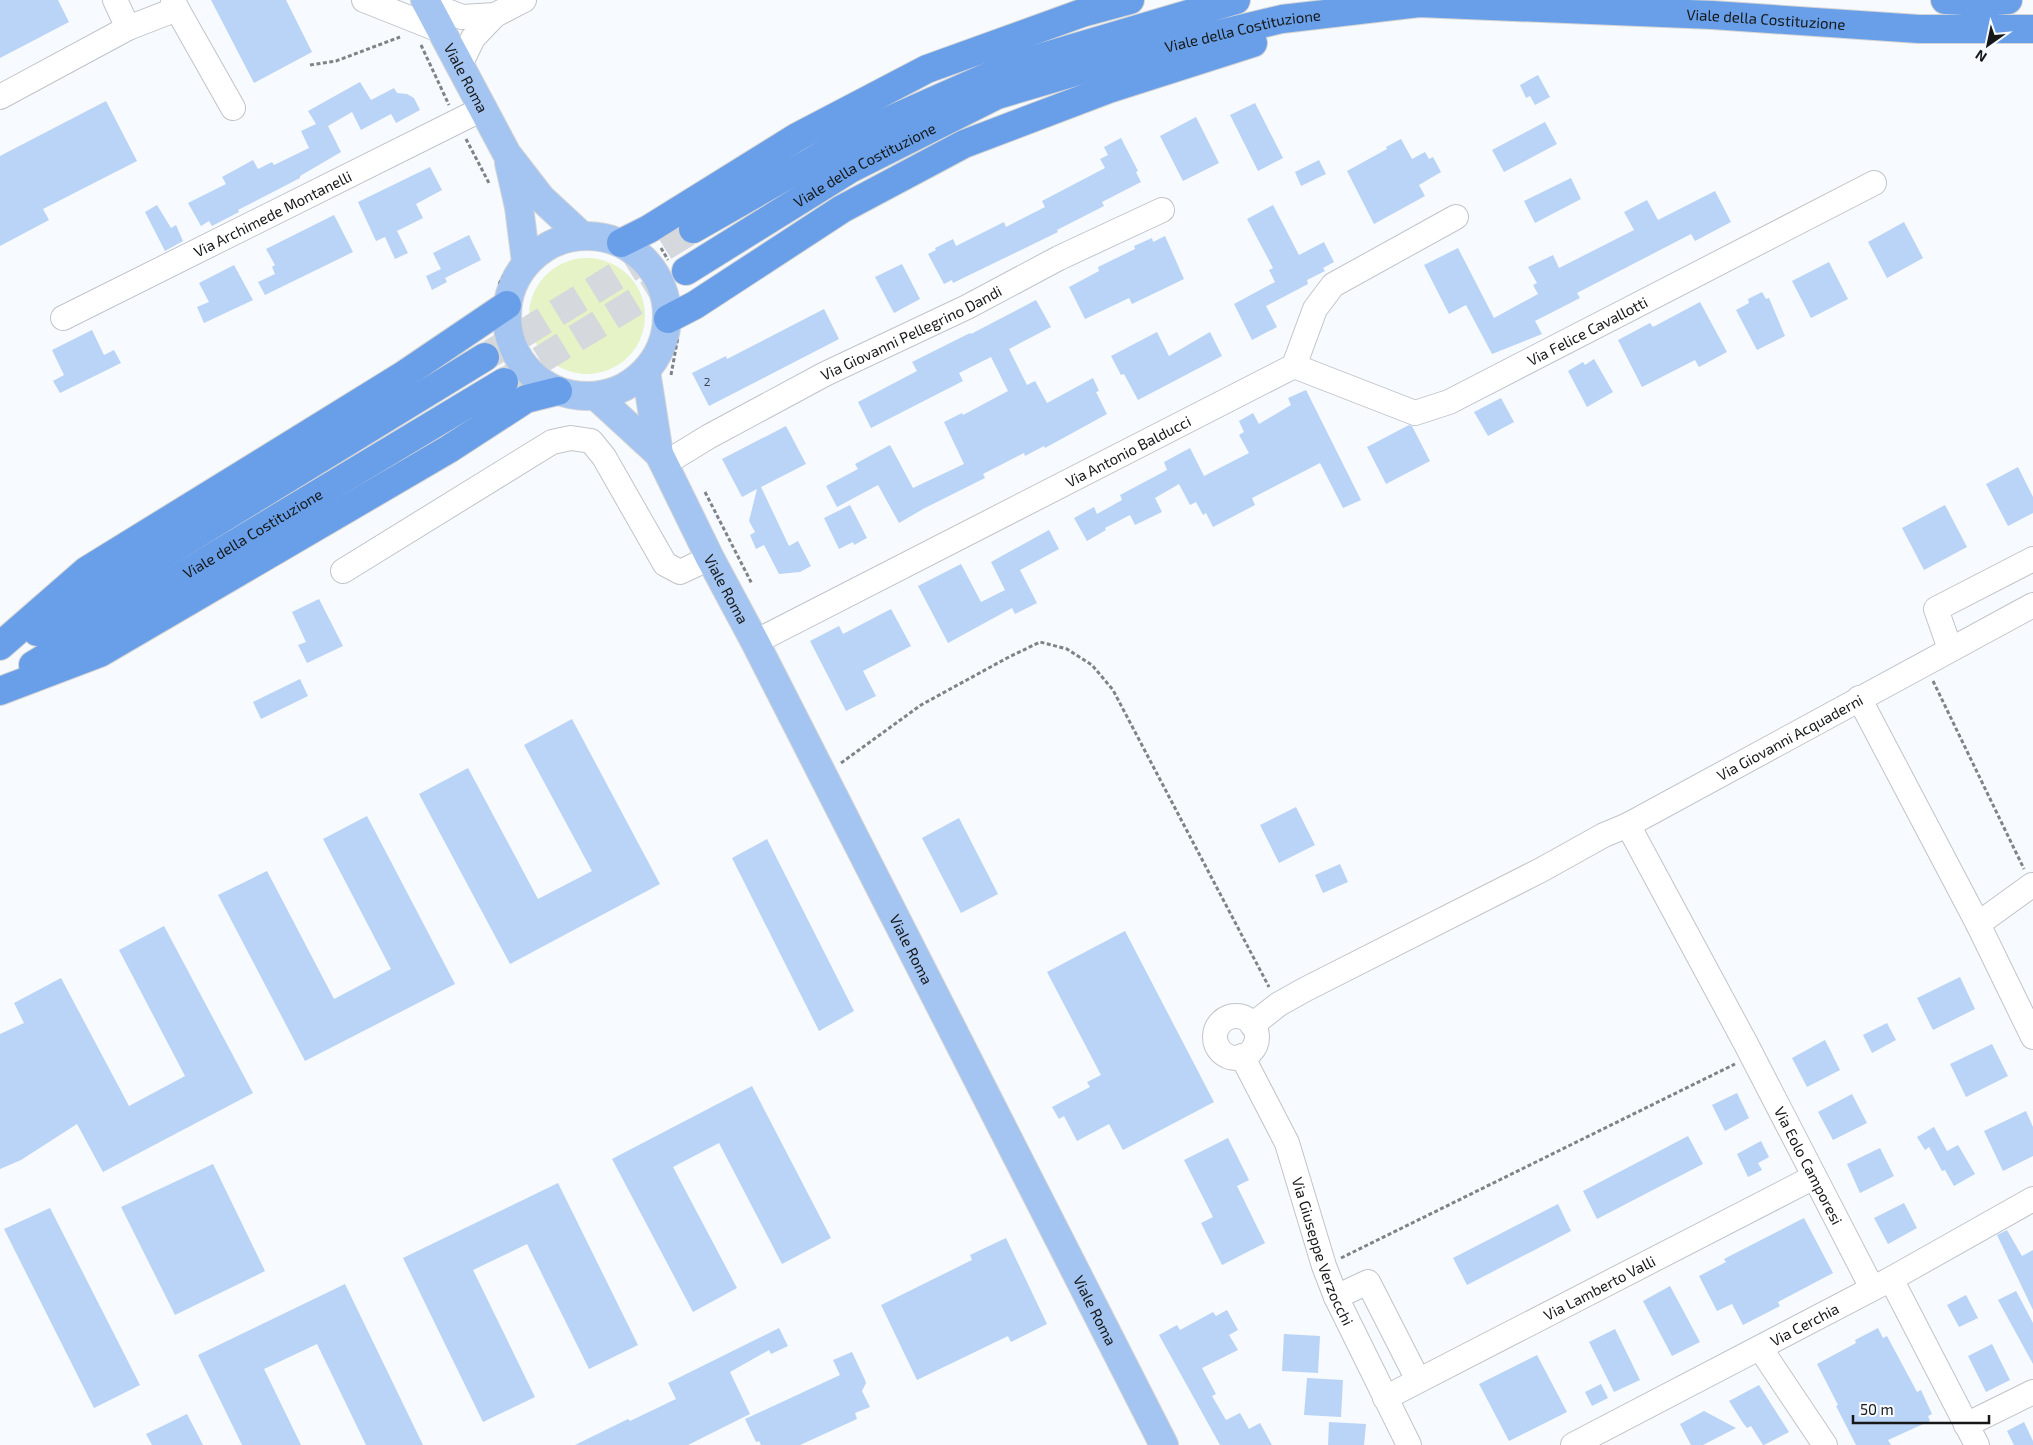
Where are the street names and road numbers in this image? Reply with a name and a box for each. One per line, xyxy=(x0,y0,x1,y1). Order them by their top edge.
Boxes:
street label: Viale della Costituzione xyxy=(1686,5,1846,33)
street label: Viale della Costituzione xyxy=(1163,6,1322,56)
street label: Viale Roma xyxy=(441,40,492,116)
street label: Viale della Costituzione xyxy=(790,118,939,211)
street label: Via Archimede Montanelli xyxy=(190,167,354,260)
street label: Via Giovanni Pellegrino Dandi xyxy=(818,281,1005,384)
street label: Via Felice Cavallotti xyxy=(1524,292,1650,369)
street label: Via Antonio Balducci xyxy=(1062,412,1194,491)
street label: Viale della Costituzione xyxy=(179,484,325,582)
street label: Viale Roma xyxy=(701,551,753,627)
street label: Via Giovanni Acquaderni xyxy=(1714,690,1866,784)
street label: Viale Roma xyxy=(886,911,937,987)
street label: Via Eolo Camporesi xyxy=(1771,1103,1847,1227)
street label: Via Giuseppe Verzocchi xyxy=(1289,1175,1358,1328)
street label: Via Lamberto Valli xyxy=(1540,1251,1658,1324)
street label: Viale Roma xyxy=(1070,1272,1121,1348)
street label: Via Cerchia xyxy=(1767,1299,1842,1350)

